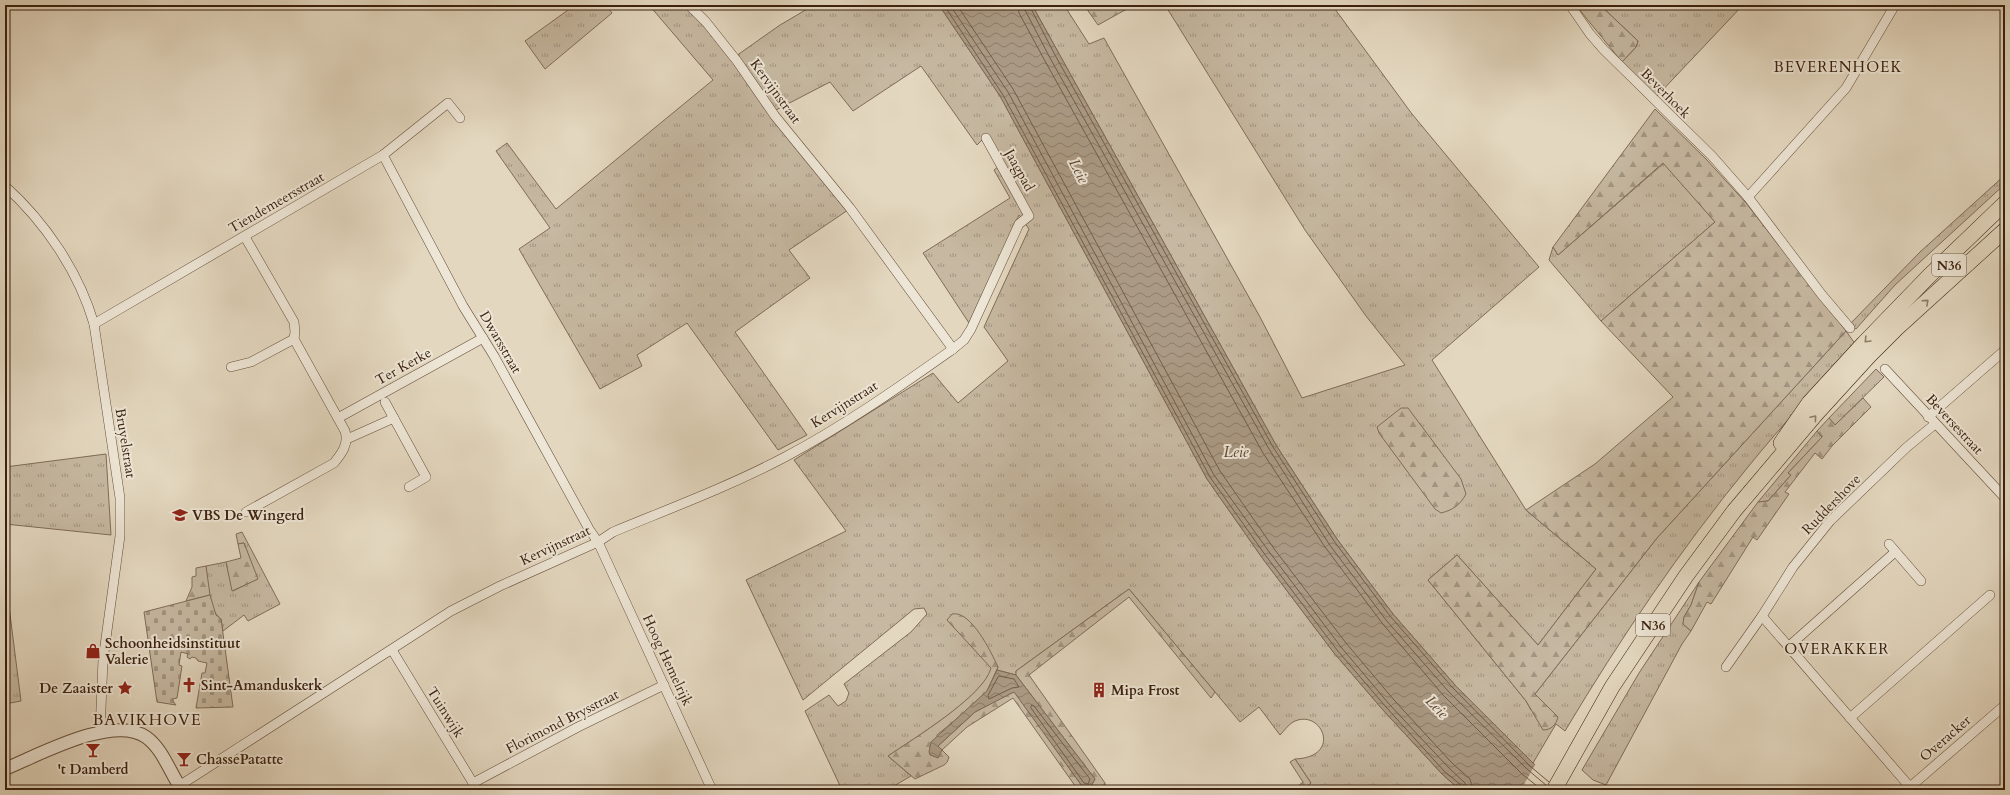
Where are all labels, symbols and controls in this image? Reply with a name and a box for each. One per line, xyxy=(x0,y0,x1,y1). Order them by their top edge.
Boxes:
street label: Kervijnstraat xyxy=(746,55,806,128)
district label: BEVERENHOEK xyxy=(1773,57,1903,77)
street label: Beverhoek xyxy=(1636,64,1695,123)
street label: Jaagpad xyxy=(999,144,1039,195)
water label: Leie xyxy=(1064,155,1094,187)
street label: Tiendemeersstraat xyxy=(225,167,328,238)
road number: N36 xyxy=(1932,254,1966,276)
one-way arrow xyxy=(1921,299,1928,306)
street label: Dwarsstraat xyxy=(475,308,526,377)
one-way arrow xyxy=(1864,335,1872,343)
street label: Ter Kerke xyxy=(372,343,435,390)
street label: Kervijnstraat xyxy=(807,376,882,432)
street label: Beversestraat xyxy=(1922,390,1988,459)
street label: Bruyelstraat xyxy=(111,407,140,480)
one-way arrow xyxy=(1809,415,1816,422)
water label: Leie xyxy=(1223,442,1249,462)
street label: Ruddershove xyxy=(1798,470,1865,539)
school or university icon: VBS De Wingerd xyxy=(171,506,189,524)
place label: VBS De Wingerd xyxy=(192,506,304,525)
street label: Kervijnstraat xyxy=(517,521,594,570)
street label: Hoog Hemelrijk xyxy=(638,611,697,709)
road number: N36 xyxy=(1636,614,1670,636)
place label: Schoonheidsinstituut Valerie xyxy=(105,634,240,669)
district label: OVERAKKER xyxy=(1784,639,1890,659)
shop icon: Schoonheidsinstituut Valerie xyxy=(84,642,102,660)
church icon: Sint-Amanduskerk xyxy=(180,676,198,694)
place label: Sint-Amanduskerk xyxy=(201,676,323,695)
place label: De Zaaister xyxy=(39,679,113,698)
place icon: De Zaaister xyxy=(116,679,134,697)
building icon: Mipa Frost xyxy=(1090,681,1108,699)
place label: Mipa Frost xyxy=(1111,681,1180,700)
street label: Tuinwijk xyxy=(423,683,469,742)
street label: Florimond Brysstraat xyxy=(503,685,622,758)
water label: Leie xyxy=(1421,691,1453,723)
district label: BAVIKHOVE xyxy=(92,709,202,731)
street label: Overacker xyxy=(1916,710,1976,766)
bar icon: 't Damberd xyxy=(84,741,102,759)
bar icon: ChassePatatte xyxy=(175,750,193,768)
place label: ChassePatatte xyxy=(196,750,284,769)
place label: 't Damberd xyxy=(58,760,128,779)

